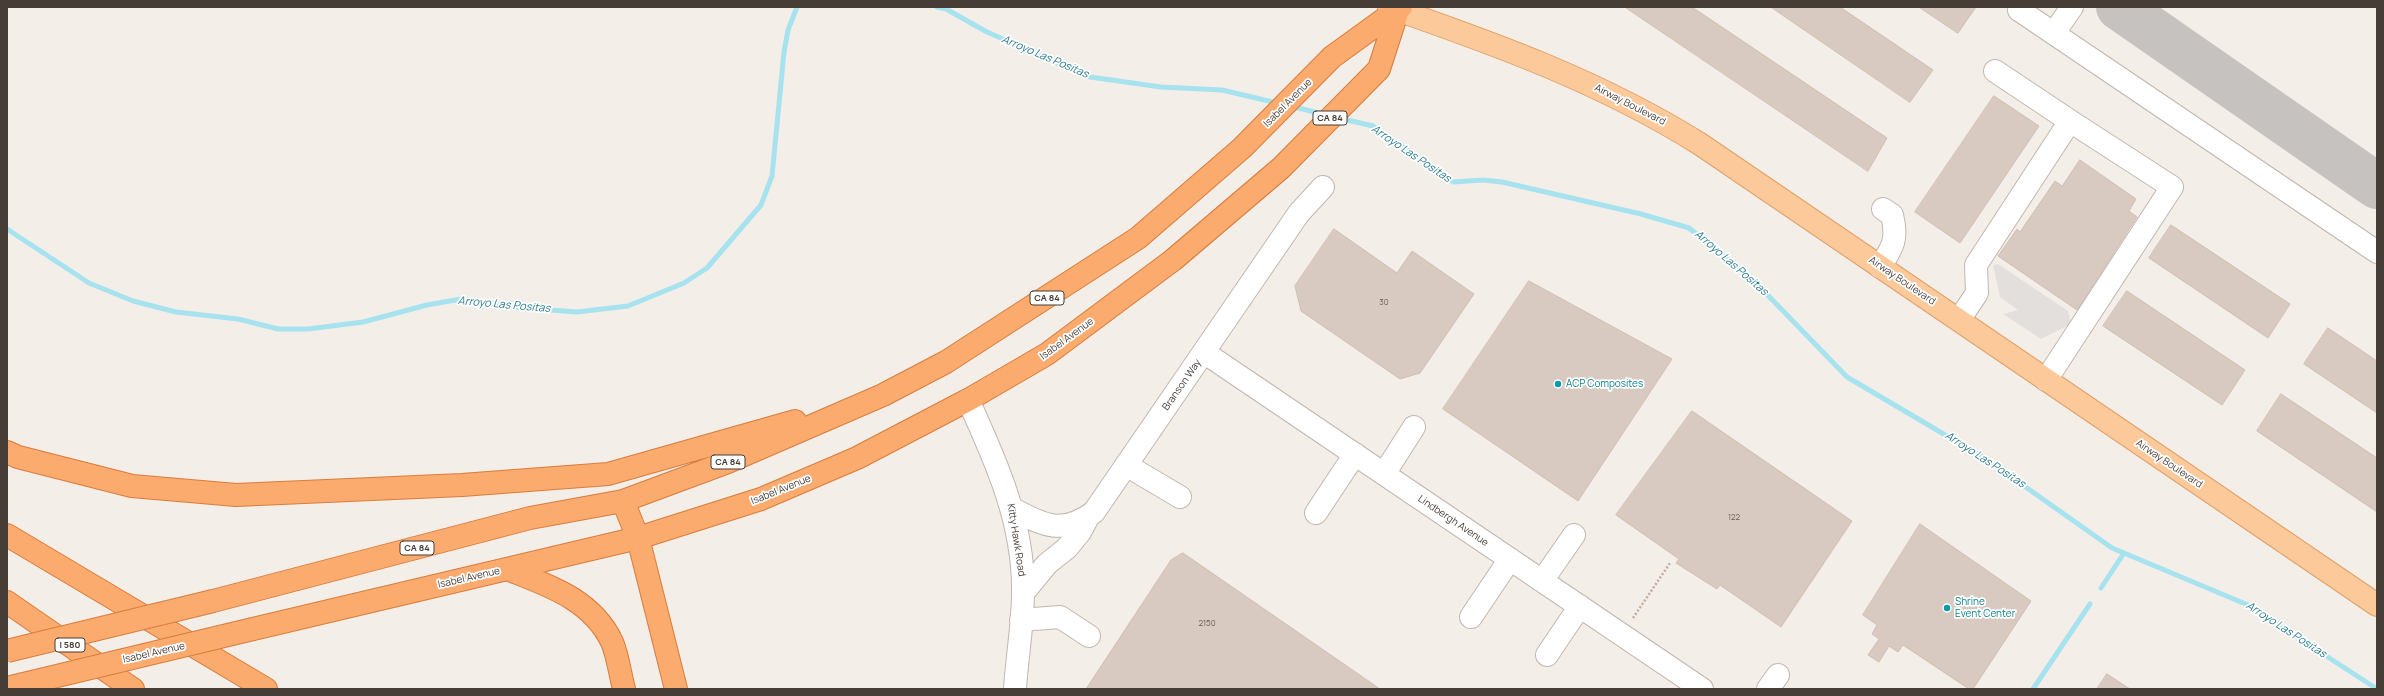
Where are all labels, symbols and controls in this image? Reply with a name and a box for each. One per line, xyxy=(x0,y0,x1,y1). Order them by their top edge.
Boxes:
water label: Arroyo Las Positas xyxy=(1000,33,1090,81)
street label: Isabel Avenue xyxy=(1261,76,1315,130)
street label: Airway Boulevard xyxy=(1593,82,1667,128)
road number: CA 84 xyxy=(1313,111,1347,125)
water label: Arroyo Las Positas xyxy=(1369,123,1453,185)
water label: Arroyo Las Positas xyxy=(1692,228,1770,298)
street label: Airway Boulevard xyxy=(1866,254,1938,308)
road number: CA 84 xyxy=(1030,291,1064,305)
water label: Arroyo Las Positas xyxy=(457,294,551,316)
house number: 30 xyxy=(1379,298,1389,308)
street label: Isabel Avenue xyxy=(1038,315,1096,363)
street label: Branson Way xyxy=(1160,357,1204,413)
place label: ACP Composites xyxy=(1566,378,1643,390)
marker: ACP Composites xyxy=(1553,379,1563,389)
water label: Arroyo Las Positas xyxy=(1943,429,2027,491)
street label: Airway Boulevard xyxy=(2133,437,2205,491)
road number: CA 84 xyxy=(711,455,745,469)
street label: Isabel Avenue xyxy=(749,473,813,507)
street label: Lindbergh Avenue xyxy=(1415,493,1491,549)
street label: Kitty Hawk Road xyxy=(1004,503,1028,577)
house number: 122 xyxy=(1728,513,1740,523)
road number: CA 84 xyxy=(400,541,434,555)
street label: Isabel Avenue xyxy=(437,565,501,591)
place label: Shrine Event Center xyxy=(1955,596,2015,620)
water label: Arroyo Las Positas xyxy=(2244,599,2328,661)
marker: Shrine Event Center xyxy=(1942,603,1952,613)
house number: 2150 xyxy=(1198,619,1216,629)
road number: I 580 xyxy=(55,638,85,652)
street label: Isabel Avenue xyxy=(122,640,186,666)

